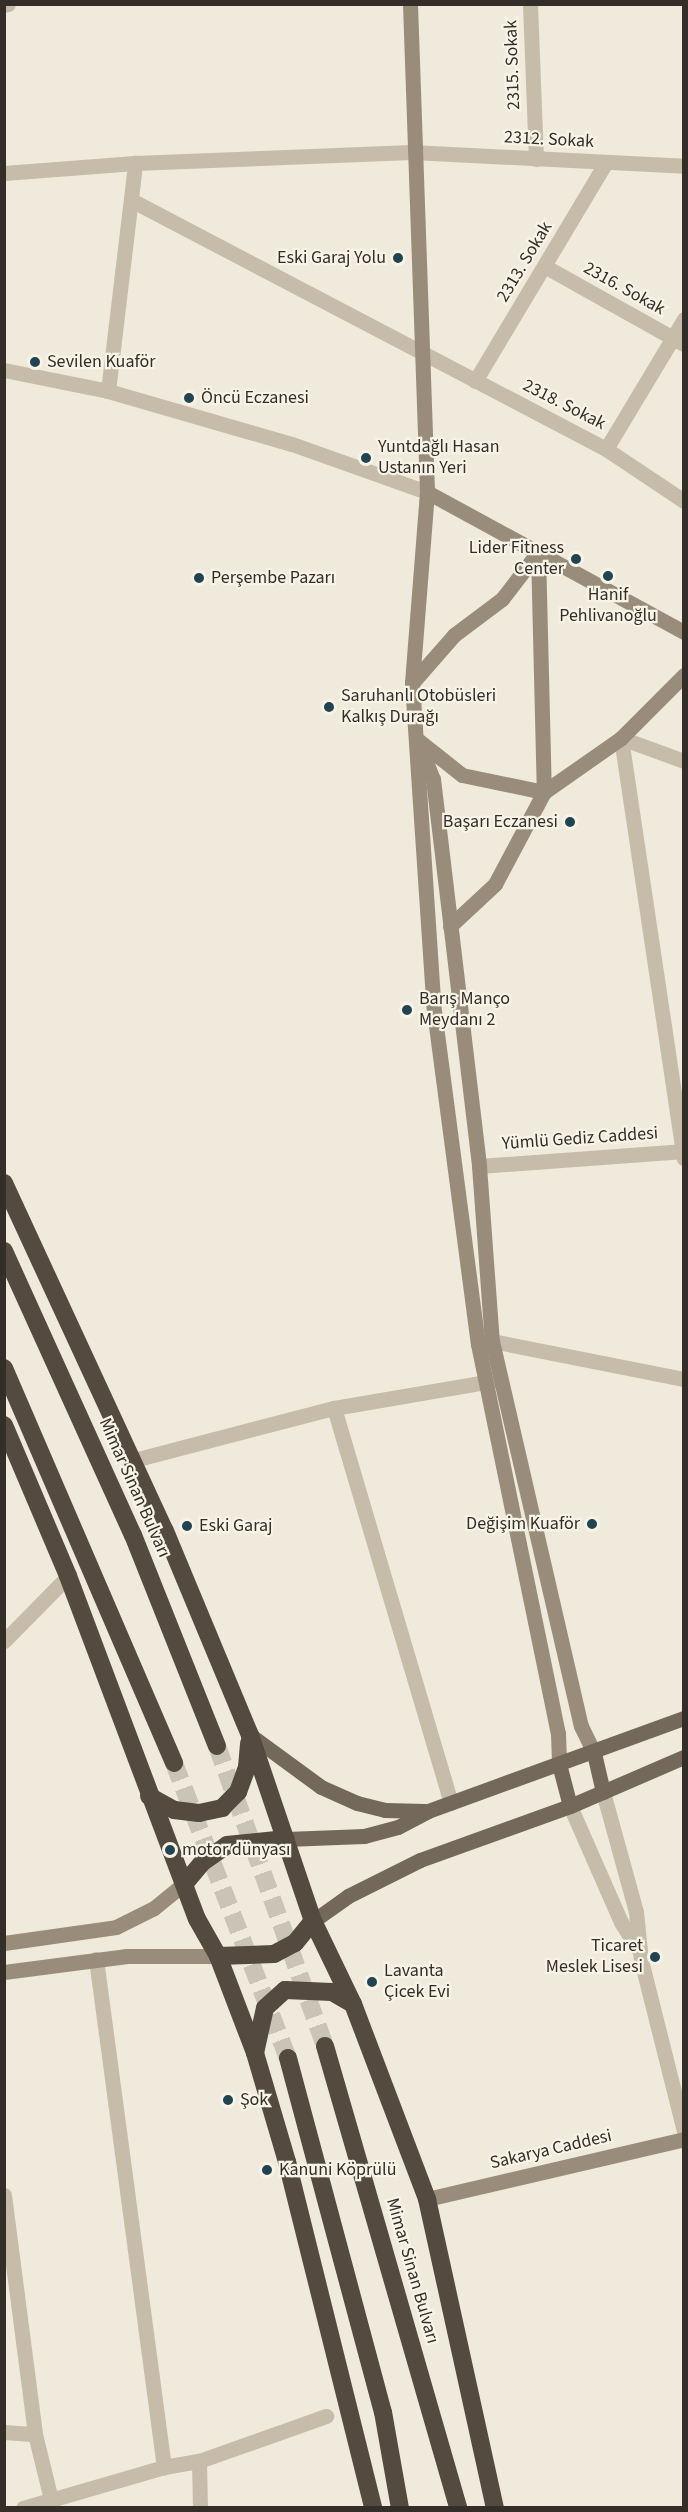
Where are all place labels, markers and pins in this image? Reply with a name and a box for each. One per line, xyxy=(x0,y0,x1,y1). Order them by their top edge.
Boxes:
place label: Eski Garaj Yolu xyxy=(277,247,386,269)
marker: Eski Garaj Yolu xyxy=(391,251,405,265)
place label: Sevilen Kuaför xyxy=(47,351,156,373)
marker: Sevilen Kuaför xyxy=(28,355,42,369)
place label: Öncü Eczanesi xyxy=(201,387,309,409)
marker: Öncü Eczanesi xyxy=(182,391,196,405)
place label: Yuntdağlı Hasan Ustanın Yeri xyxy=(378,437,499,480)
marker: Yuntdağlı Hasan Ustanın Yeri xyxy=(359,451,373,465)
place label: Lider Fitness Center xyxy=(469,538,564,580)
marker: Lider Fitness Center xyxy=(569,552,583,566)
place label: Perşembe Pazarı xyxy=(211,567,335,589)
marker: Hanif Pehlivanoğlu xyxy=(601,569,615,583)
marker: Perşembe Pazarı xyxy=(192,571,206,585)
place label: Hanif Pehlivanoğlu xyxy=(559,585,657,628)
place label: Saruhanlı Otobüsleri Kalkış Durağı xyxy=(341,686,496,728)
marker: Saruhanlı Otobüsleri Kalkış Durağı xyxy=(322,700,336,714)
place label: Başarı Eczanesi xyxy=(443,811,558,833)
marker: Başarı Eczanesi xyxy=(563,815,577,829)
place label: Barış Manço Meydanı 2 xyxy=(419,989,510,1032)
marker: Barış Manço Meydanı 2 xyxy=(400,1003,414,1017)
place label: Değişim Kuaför xyxy=(466,1513,580,1535)
place label: Eski Garaj xyxy=(199,1515,272,1537)
marker: Değişim Kuaför xyxy=(585,1517,599,1531)
marker: Eski Garaj xyxy=(180,1519,194,1533)
place label: motor dünyası xyxy=(182,1839,291,1861)
marker: motor dünyası xyxy=(163,1843,177,1857)
place label: Ticaret Meslek Lisesi xyxy=(546,1936,643,1978)
marker: Ticaret Meslek Lisesi xyxy=(648,1950,662,1964)
place label: Lavanta Çicek Evi xyxy=(384,1961,450,2004)
marker: Lavanta Çicek Evi xyxy=(365,1975,379,1989)
place label: Şok xyxy=(240,2089,268,2111)
marker: Şok xyxy=(221,2093,235,2107)
place label: Kanuni Köprülü xyxy=(279,2159,396,2181)
marker: Kanuni Köprülü xyxy=(260,2163,274,2177)

